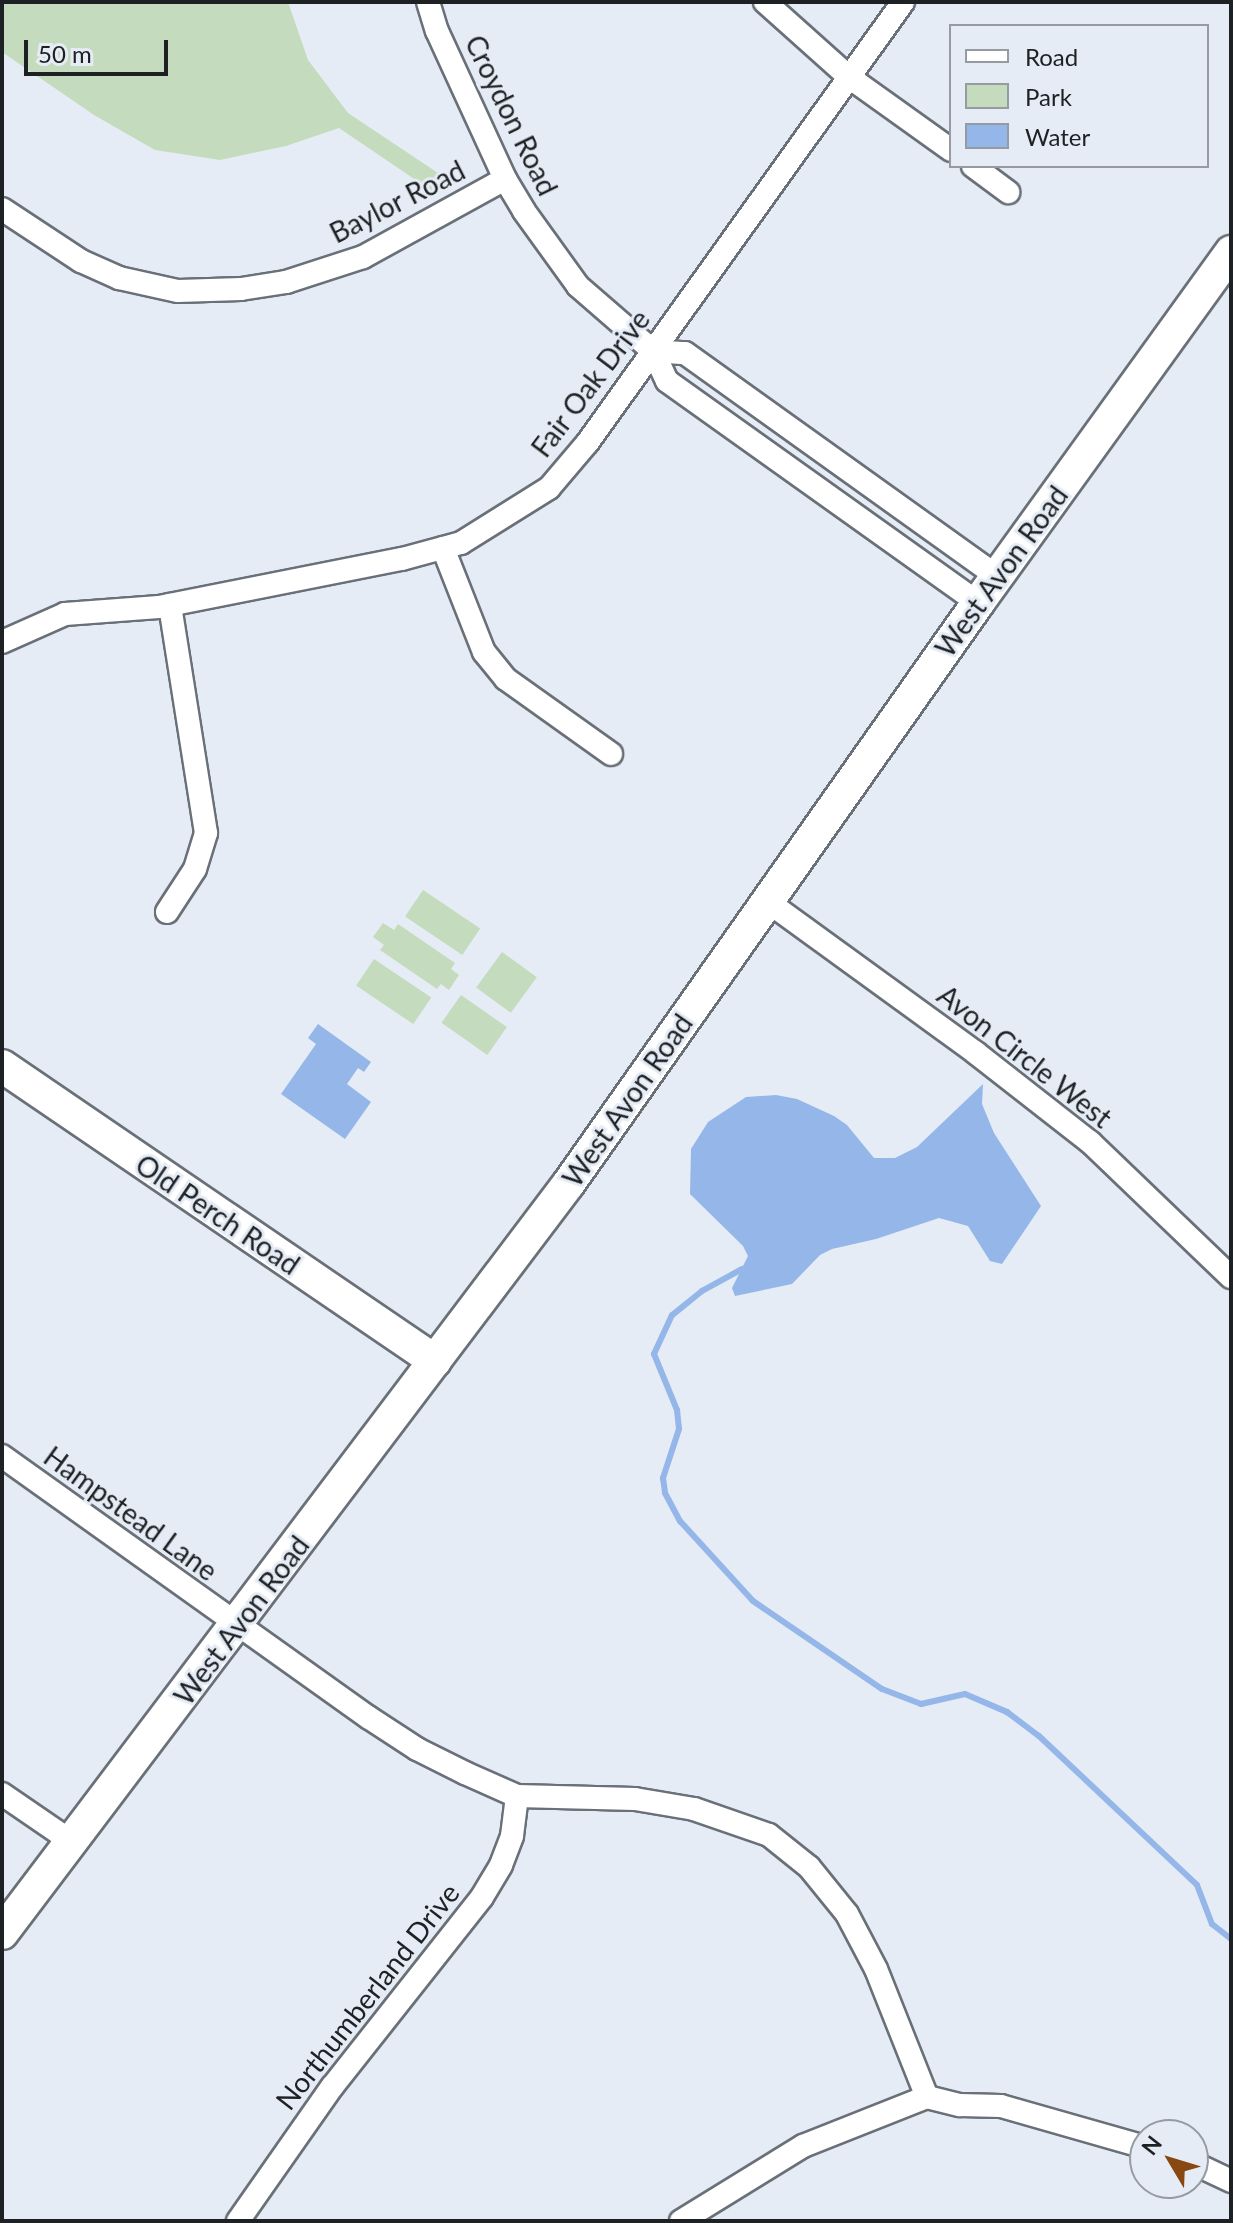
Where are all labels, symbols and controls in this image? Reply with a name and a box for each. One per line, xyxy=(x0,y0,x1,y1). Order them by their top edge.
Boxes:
scale bar xyxy=(28,24,172,74)
legend xyxy=(949,24,1209,168)
street label: Croydon Road xyxy=(459,29,565,201)
text: 50 m xyxy=(38,39,92,68)
text: Road xyxy=(1025,42,1078,71)
text: Park xyxy=(1025,82,1072,111)
text: Water xyxy=(1025,122,1090,151)
street label: Baylor Road xyxy=(324,152,470,250)
street label: Fair Oak Drive xyxy=(524,303,656,463)
street label: West Avon Road xyxy=(927,479,1075,663)
street label: Avon Circle West xyxy=(931,978,1119,1134)
street label: West Avon Road xyxy=(555,1007,699,1193)
street label: Old Perch Road xyxy=(130,1147,306,1281)
street label: Hampstead Lane xyxy=(38,1439,224,1587)
street label: West Avon Road xyxy=(166,1528,316,1712)
street label: Northumberland Drive xyxy=(268,1876,466,2116)
north arrow xyxy=(1129,2119,1209,2199)
text: N xyxy=(1135,2130,1167,2160)

